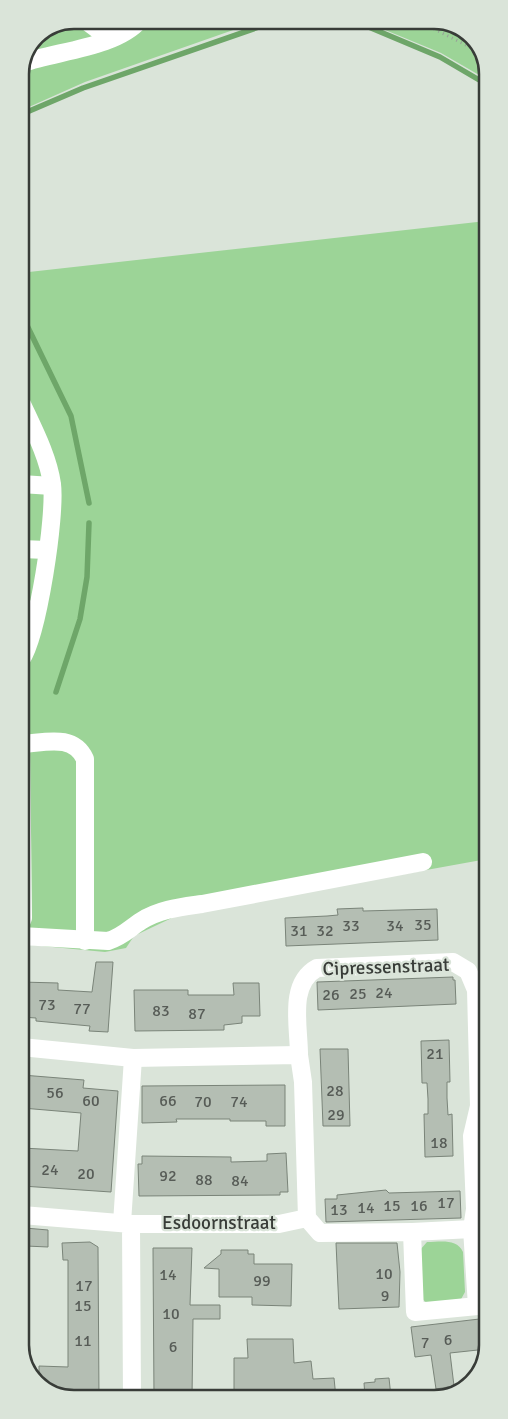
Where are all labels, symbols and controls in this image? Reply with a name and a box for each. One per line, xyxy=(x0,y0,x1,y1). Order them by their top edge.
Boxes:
house number: 35 xyxy=(414,915,432,935)
house number: 33 xyxy=(342,916,360,936)
house number: 34 xyxy=(386,916,404,936)
house number: 31 xyxy=(290,921,308,941)
house number: 32 xyxy=(316,921,334,941)
street label: Cipressenstraat xyxy=(322,953,450,981)
house number: 24 xyxy=(375,983,393,1003)
house number: 25 xyxy=(349,984,367,1004)
house number: 26 xyxy=(322,985,340,1005)
house number: 73 xyxy=(38,995,56,1015)
house number: 77 xyxy=(73,999,91,1019)
house number: 83 xyxy=(152,1001,170,1021)
house number: 87 xyxy=(188,1004,206,1024)
house number: 21 xyxy=(426,1044,444,1064)
house number: 28 xyxy=(326,1081,344,1101)
house number: 56 xyxy=(46,1083,64,1103)
house number: 60 xyxy=(82,1091,100,1111)
house number: 66 xyxy=(159,1091,177,1111)
house number: 70 xyxy=(194,1092,212,1112)
house number: 74 xyxy=(230,1092,248,1112)
house number: 29 xyxy=(327,1105,345,1125)
house number: 18 xyxy=(430,1133,448,1153)
house number: 24 xyxy=(41,1160,59,1180)
house number: 20 xyxy=(77,1164,95,1184)
house number: 92 xyxy=(159,1166,177,1186)
house number: 88 xyxy=(195,1170,213,1190)
house number: 84 xyxy=(231,1171,249,1191)
house number: 17 xyxy=(437,1193,455,1213)
house number: 15 xyxy=(383,1196,401,1216)
house number: 16 xyxy=(410,1196,428,1216)
house number: 14 xyxy=(357,1198,375,1218)
house number: 13 xyxy=(330,1200,348,1220)
street label: Esdoornstraat xyxy=(162,1211,276,1235)
house number: 10 xyxy=(375,1264,393,1284)
house number: 14 xyxy=(159,1265,177,1285)
house number: 99 xyxy=(253,1271,271,1291)
house number: 17 xyxy=(75,1276,93,1296)
house number: 9 xyxy=(381,1286,389,1306)
house number: 15 xyxy=(74,1296,92,1316)
house number: 10 xyxy=(162,1304,180,1324)
house number: 6 xyxy=(444,1330,452,1350)
house number: 11 xyxy=(74,1331,92,1351)
house number: 7 xyxy=(421,1333,429,1353)
house number: 6 xyxy=(169,1337,177,1357)

